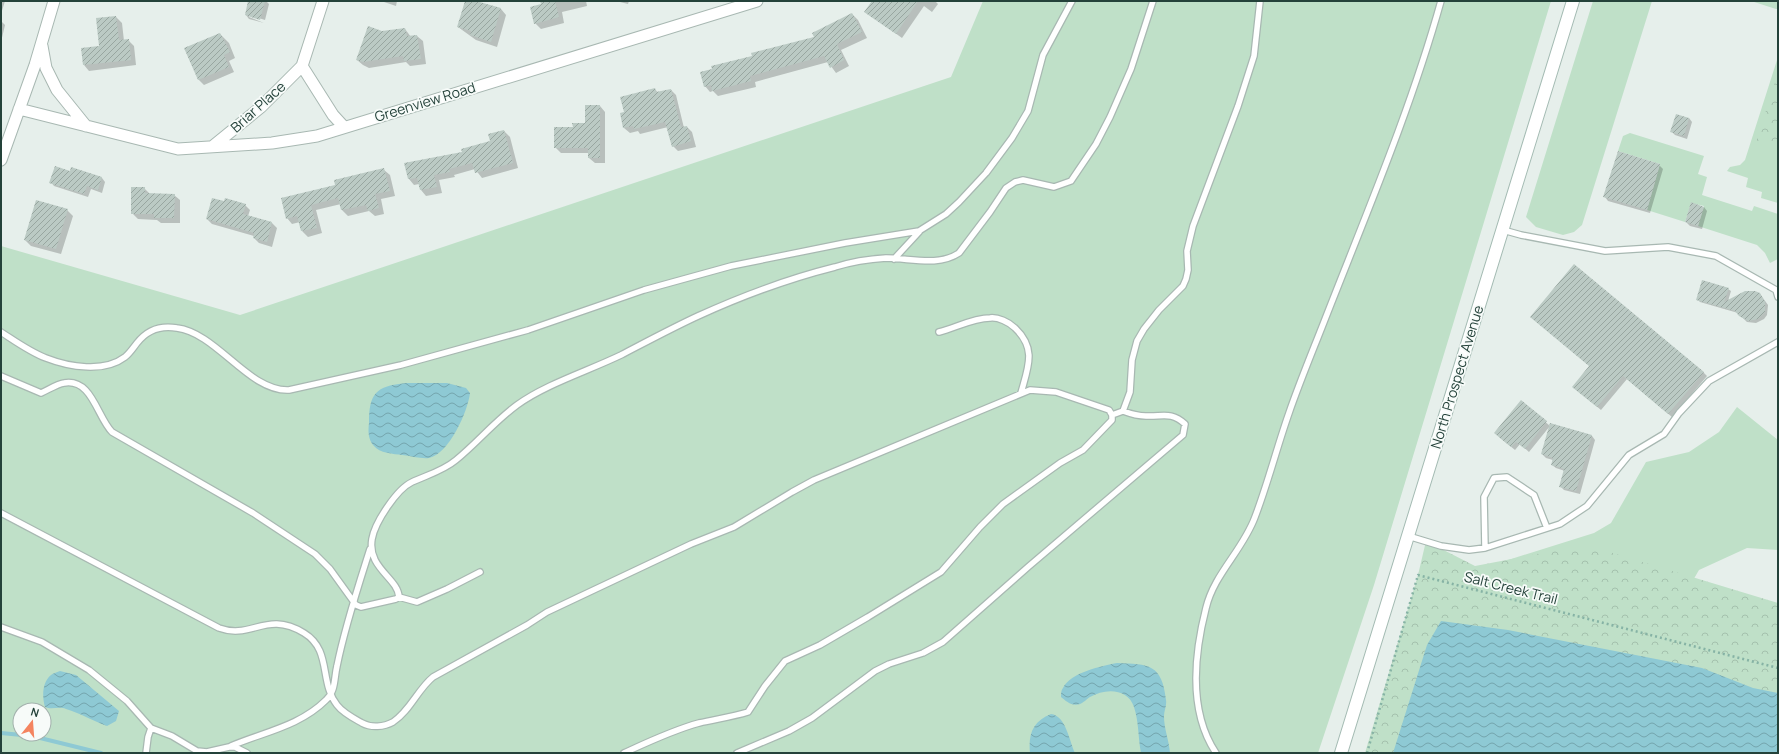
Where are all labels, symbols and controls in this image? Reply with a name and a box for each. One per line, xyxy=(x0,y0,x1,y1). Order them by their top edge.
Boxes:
street label: Briar Place xyxy=(226,77,289,136)
street label: Greenview Road xyxy=(372,77,477,126)
street label: North Prospect Avenue xyxy=(1426,303,1487,451)
street label: Salt Creek Trail xyxy=(1462,567,1560,608)
north arrow xyxy=(12,702,52,742)
text: N xyxy=(29,704,41,720)

